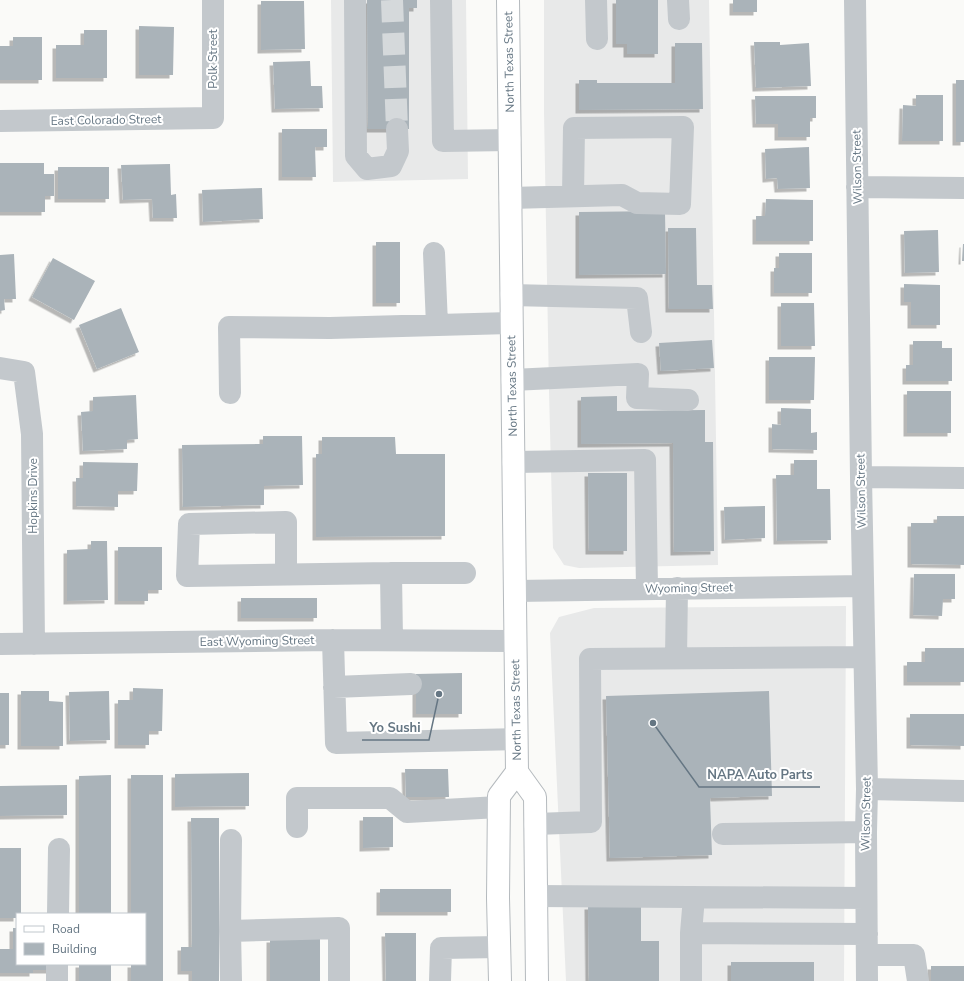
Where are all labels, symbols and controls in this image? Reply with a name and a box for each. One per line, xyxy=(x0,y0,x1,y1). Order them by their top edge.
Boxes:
street label: North Texas Street xyxy=(500,11,518,113)
street label: Polk Street xyxy=(205,29,221,89)
street label: East Colorado Street xyxy=(50,111,162,129)
street label: Wilson Street xyxy=(848,129,866,204)
street label: North Texas Street xyxy=(503,335,521,437)
street label: Wilson Street xyxy=(852,453,870,528)
street label: Hopkins Drive xyxy=(25,458,41,534)
street label: Wyoming Street xyxy=(645,579,734,597)
street label: East Wyoming Street xyxy=(200,632,315,650)
street label: North Texas Street xyxy=(507,659,525,761)
callout: Yo Sushi xyxy=(362,715,429,740)
text: Yo Sushi xyxy=(369,719,420,737)
callout: NAPA Auto Parts xyxy=(699,762,820,787)
text: NAPA Auto Parts xyxy=(707,766,813,784)
street label: Wilson Street xyxy=(857,776,875,851)
legend xyxy=(16,913,146,965)
text: Road xyxy=(52,921,80,937)
text: Building xyxy=(52,941,97,957)

